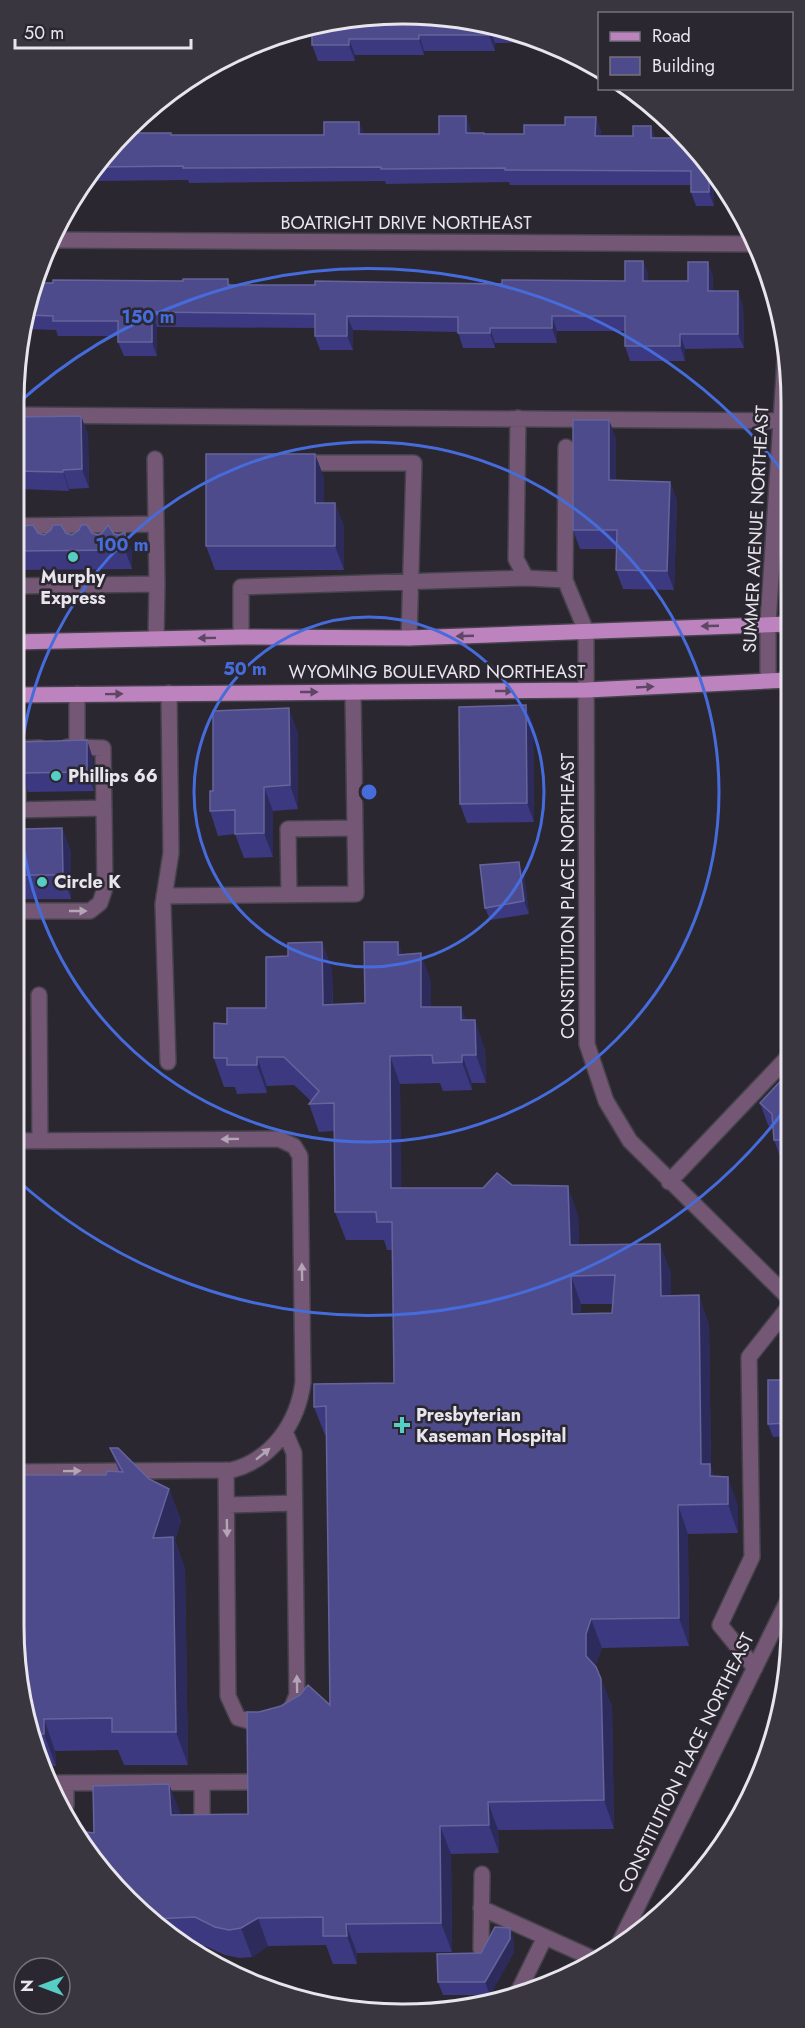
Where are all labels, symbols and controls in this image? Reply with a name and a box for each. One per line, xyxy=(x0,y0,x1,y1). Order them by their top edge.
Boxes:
scale bar xyxy=(15,12,190,50)
legend xyxy=(598,12,793,90)
text: 50 m xyxy=(24,20,64,46)
text: Road xyxy=(652,23,691,49)
text: Building xyxy=(652,53,715,79)
street label: BOATRIGHT DRIVE NORTHEAST xyxy=(280,210,532,236)
text: 150 m xyxy=(122,304,174,330)
street label: SUMMER AVENUE NORTHEAST xyxy=(737,404,775,653)
text: 100 m xyxy=(95,532,149,558)
marker: Murphy Express xyxy=(66,550,80,564)
place label: Murphy Express xyxy=(40,564,106,611)
one-way arrow xyxy=(701,622,720,631)
one-way arrow xyxy=(455,631,474,640)
one-way arrow xyxy=(197,633,216,643)
text: 50 m xyxy=(223,656,267,682)
street label: WYOMING BOULEVARD NORTHEAST xyxy=(289,659,586,685)
one-way arrow xyxy=(635,683,654,692)
one-way arrow xyxy=(494,686,513,696)
one-way arrow xyxy=(299,687,318,697)
one-way arrow xyxy=(104,689,123,699)
street label: CONSTITUTION PLACE NORTHEAST xyxy=(555,752,581,1039)
place label: Phillips 66 xyxy=(68,763,158,789)
marker: Phillips 66 xyxy=(49,769,63,783)
centre of rings xyxy=(359,782,379,802)
place label: Circle K xyxy=(54,869,121,895)
marker: Circle K xyxy=(35,875,49,889)
one-way arrow xyxy=(68,906,87,916)
one-way arrow xyxy=(220,1134,239,1144)
one-way arrow xyxy=(297,1263,307,1282)
place label: Presbyterian Kaseman Hospital xyxy=(416,1402,566,1449)
marker: Presbyterian Kaseman Hospital xyxy=(393,1416,411,1434)
one-way arrow xyxy=(255,1448,271,1461)
one-way arrow xyxy=(62,1466,81,1476)
one-way arrow xyxy=(222,1519,232,1538)
street label: CONSTITUTION PLACE NORTHEAST xyxy=(612,1628,761,1897)
one-way arrow xyxy=(292,1675,302,1694)
north arrow xyxy=(12,1956,72,2016)
text: N xyxy=(16,1980,39,1992)

